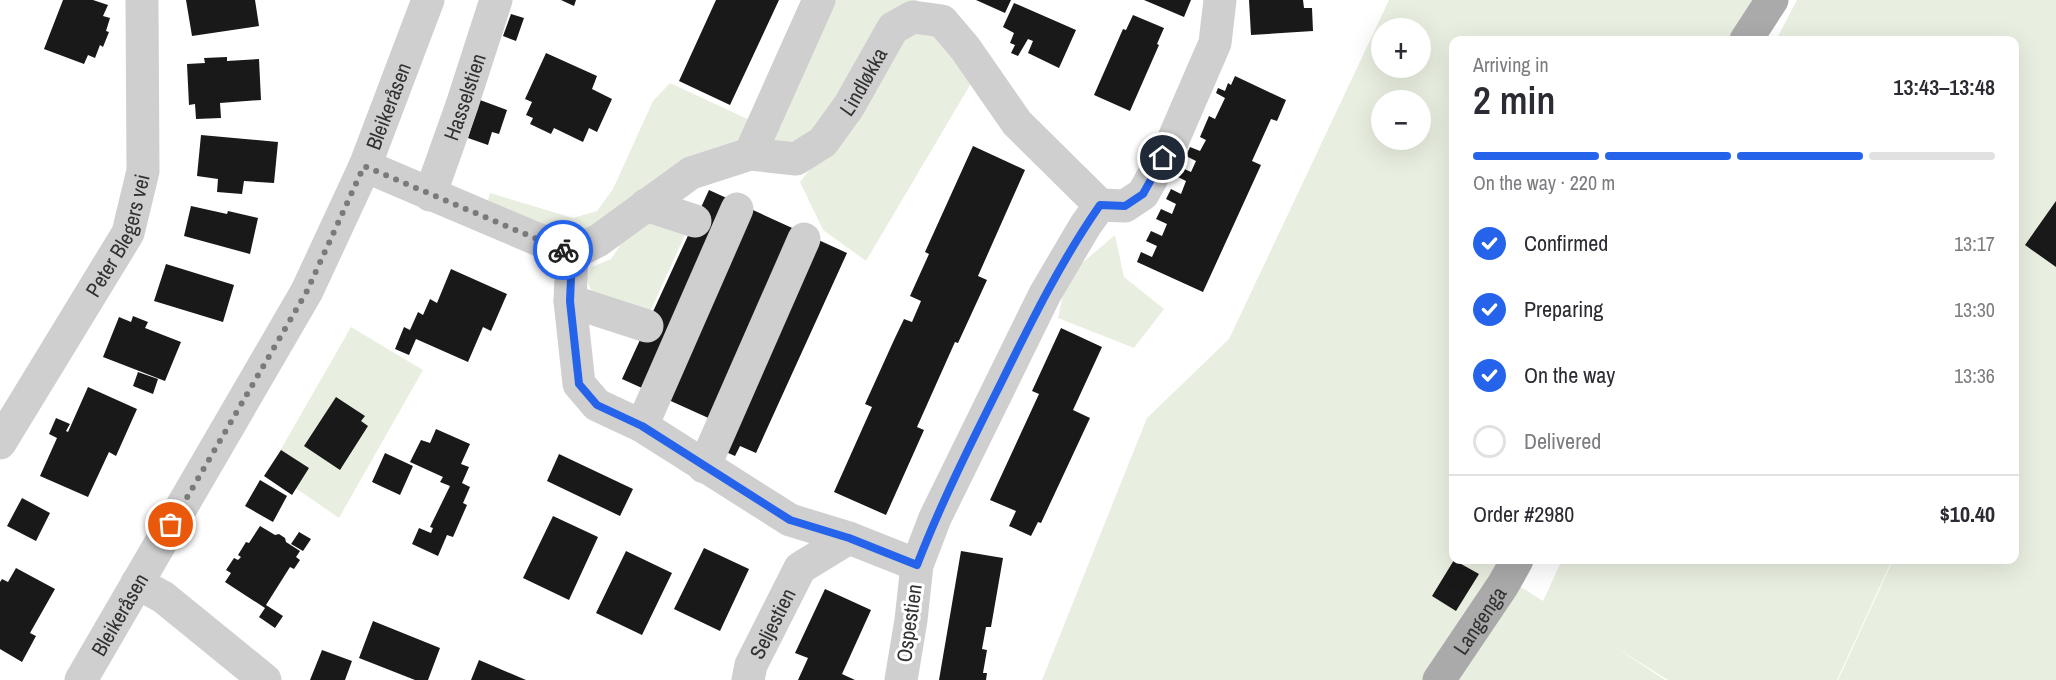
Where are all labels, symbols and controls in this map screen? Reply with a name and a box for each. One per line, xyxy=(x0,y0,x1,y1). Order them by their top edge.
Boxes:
map controls xyxy=(1371,18,1431,150)
button: + xyxy=(1371,18,1431,78)
street label: Lindløkka xyxy=(832,42,894,122)
street label: Hasselstien xyxy=(436,50,492,144)
text: Arriving in xyxy=(1473,51,1549,78)
street label: Bleikeråsen xyxy=(358,58,418,154)
text: 13:43–13:48 xyxy=(1893,72,1995,102)
text: 2 min xyxy=(1473,74,1555,126)
button: − xyxy=(1371,90,1431,150)
pin xyxy=(1137,132,1188,183)
icon: home xyxy=(1146,141,1179,174)
text: On the way · 220 m xyxy=(1473,169,1615,196)
street label: Peter Blegers vei xyxy=(78,171,156,302)
courier xyxy=(533,220,593,280)
icon: check xyxy=(1473,227,1506,260)
text: Confirmed xyxy=(1524,228,1608,258)
text: 13:17 xyxy=(1954,230,1995,257)
icon: bike xyxy=(547,234,580,267)
icon: check xyxy=(1473,293,1506,326)
text: Preparing xyxy=(1524,294,1603,324)
text: 13:30 xyxy=(1954,296,1995,323)
icon: check xyxy=(1473,359,1506,392)
text: On the way xyxy=(1524,360,1615,390)
text: 13:36 xyxy=(1954,362,1995,389)
text: Delivered xyxy=(1524,426,1601,456)
pin xyxy=(145,499,196,550)
text: Order #2980 xyxy=(1473,499,1574,529)
text: $10.40 xyxy=(1940,499,1995,529)
icon: bag xyxy=(154,508,187,541)
street label: Bleikeråsen xyxy=(84,568,155,661)
street label: Langenga xyxy=(1446,580,1513,660)
street label: Ospestien xyxy=(889,582,929,664)
street label: Seljestien xyxy=(742,583,802,664)

